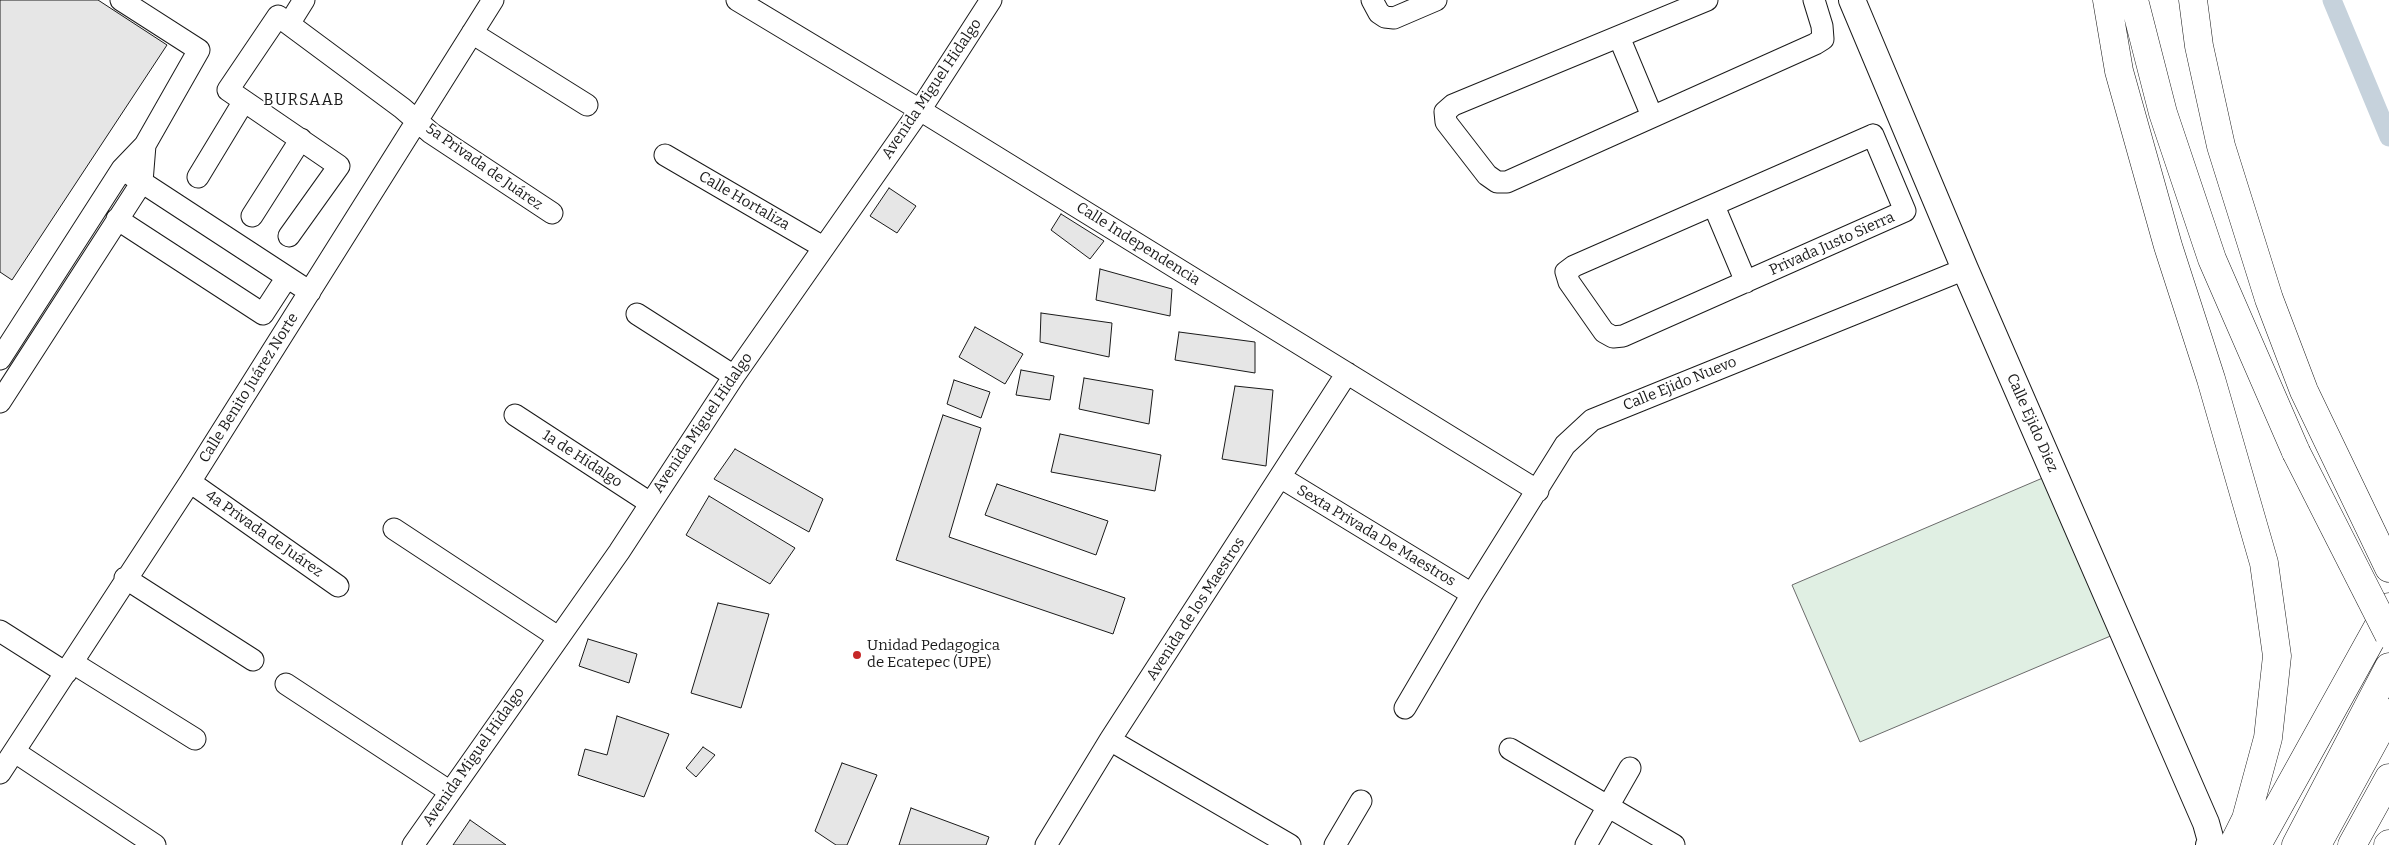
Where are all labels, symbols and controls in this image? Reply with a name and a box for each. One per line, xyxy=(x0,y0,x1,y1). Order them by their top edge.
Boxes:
street label: Avenida Miguel Hidalgo xyxy=(878,16,986,162)
district label: BURSAAB xyxy=(262,91,346,111)
street label: 5a Privada de Juárez xyxy=(422,120,546,214)
street label: Calle Hortaliza xyxy=(695,168,793,234)
street label: Calle Independencia xyxy=(1073,199,1203,289)
street label: Privada Justo Sierra xyxy=(1767,208,1897,280)
street label: Calle Benito Juárez Norte xyxy=(195,310,303,466)
street label: Avenida Miguel Hidalgo xyxy=(649,350,757,496)
street label: Calle Ejido Nuevo xyxy=(1621,353,1739,415)
street label: Calle Ejido Diez xyxy=(2002,371,2062,475)
street label: 1a de Hidalgo xyxy=(539,426,625,492)
street label: Sexta Privada De Maestros xyxy=(1293,481,1459,591)
street label: 4a Privada de Juárez xyxy=(202,487,326,581)
street label: Avenida de los Maestros xyxy=(1143,534,1249,684)
place label: Unidad Pedagogica de Ecatepec (UPE) xyxy=(867,637,1000,672)
marker: Unidad Pedagogica de Ecatepec (UPE) xyxy=(851,649,863,661)
street label: Avenida Miguel Hidalgo xyxy=(419,684,529,830)

